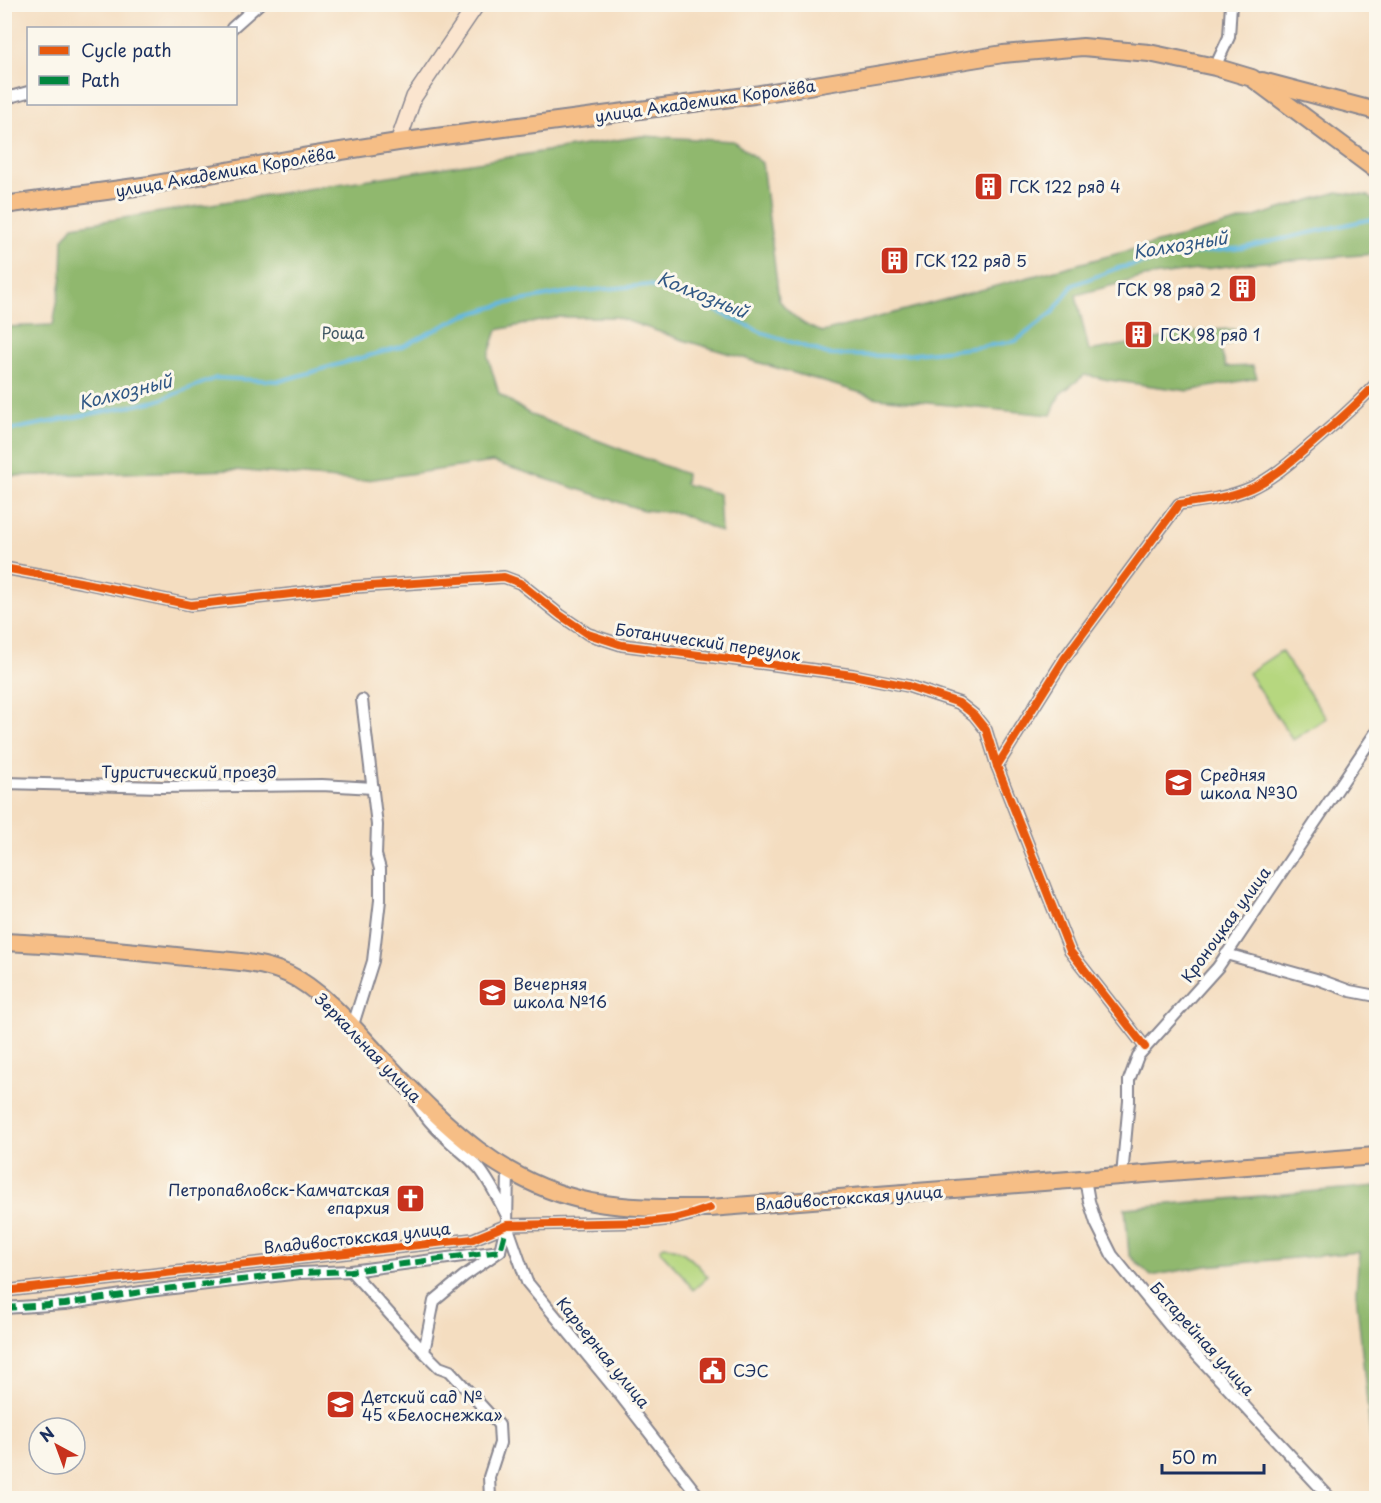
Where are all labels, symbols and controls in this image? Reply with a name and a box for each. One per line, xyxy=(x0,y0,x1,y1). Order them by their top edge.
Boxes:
legend xyxy=(27,27,237,105)
text: Cycle path xyxy=(81,36,172,63)
text: Path xyxy=(81,66,120,93)
street label: улица Академика Королёва xyxy=(593,73,817,127)
street label: улица Академика Королёва xyxy=(113,140,337,202)
building icon: ГСК 122 ряд 4 xyxy=(972,170,1004,202)
place label: ГСК 122 ряд 4 xyxy=(1009,174,1121,198)
water label: Колхозный xyxy=(1131,223,1232,265)
building icon: ГСК 122 ряд 5 xyxy=(878,244,910,276)
place label: ГСК 122 ряд 5 xyxy=(915,248,1027,272)
water label: Колхозный xyxy=(654,264,754,325)
building icon: ГСК 98 ряд 2 xyxy=(1226,273,1258,305)
place label: ГСК 98 ряд 2 xyxy=(1117,277,1221,301)
building icon: ГСК 98 ряд 1 xyxy=(1123,318,1155,350)
park label: Роща xyxy=(322,320,364,344)
place label: ГСК 98 ряд 1 xyxy=(1160,322,1260,346)
water label: Колхозный xyxy=(76,366,177,416)
street label: Ботанический переулок xyxy=(614,616,803,666)
street label: Туристический проезд xyxy=(101,759,277,783)
place label: Средняя школа №30 xyxy=(1200,762,1298,804)
school or university icon: Средняя школа №30 xyxy=(1163,767,1195,799)
street label: Кроноцкая улица xyxy=(1175,861,1275,987)
place label: Вечерняя школа №16 xyxy=(513,971,607,1013)
school or university icon: Вечерняя школа №16 xyxy=(476,976,508,1008)
street label: Зеркальная улица xyxy=(310,987,428,1107)
place label: Петропавловск-Камчатская епархия xyxy=(168,1177,390,1219)
street label: Владивостокская улица xyxy=(754,1178,944,1216)
church icon: Петропавловск-Камчатская епархия xyxy=(395,1182,427,1214)
street label: Владивостокская улица xyxy=(262,1215,452,1259)
street label: Батарейная улица xyxy=(1145,1276,1261,1400)
street label: Карьерная улица xyxy=(552,1291,656,1413)
public building icon: СЭС xyxy=(696,1354,728,1386)
place label: СЭС xyxy=(733,1358,769,1382)
place label: Детский сад № 45 «Белоснежка» xyxy=(361,1384,502,1426)
school or university icon: Детский сад № 45 «Белоснежка» xyxy=(325,1389,357,1421)
north arrow xyxy=(27,1416,87,1476)
text: N xyxy=(34,1421,59,1447)
scale bar xyxy=(1162,1437,1264,1475)
text: 50 m xyxy=(1171,1443,1218,1470)

